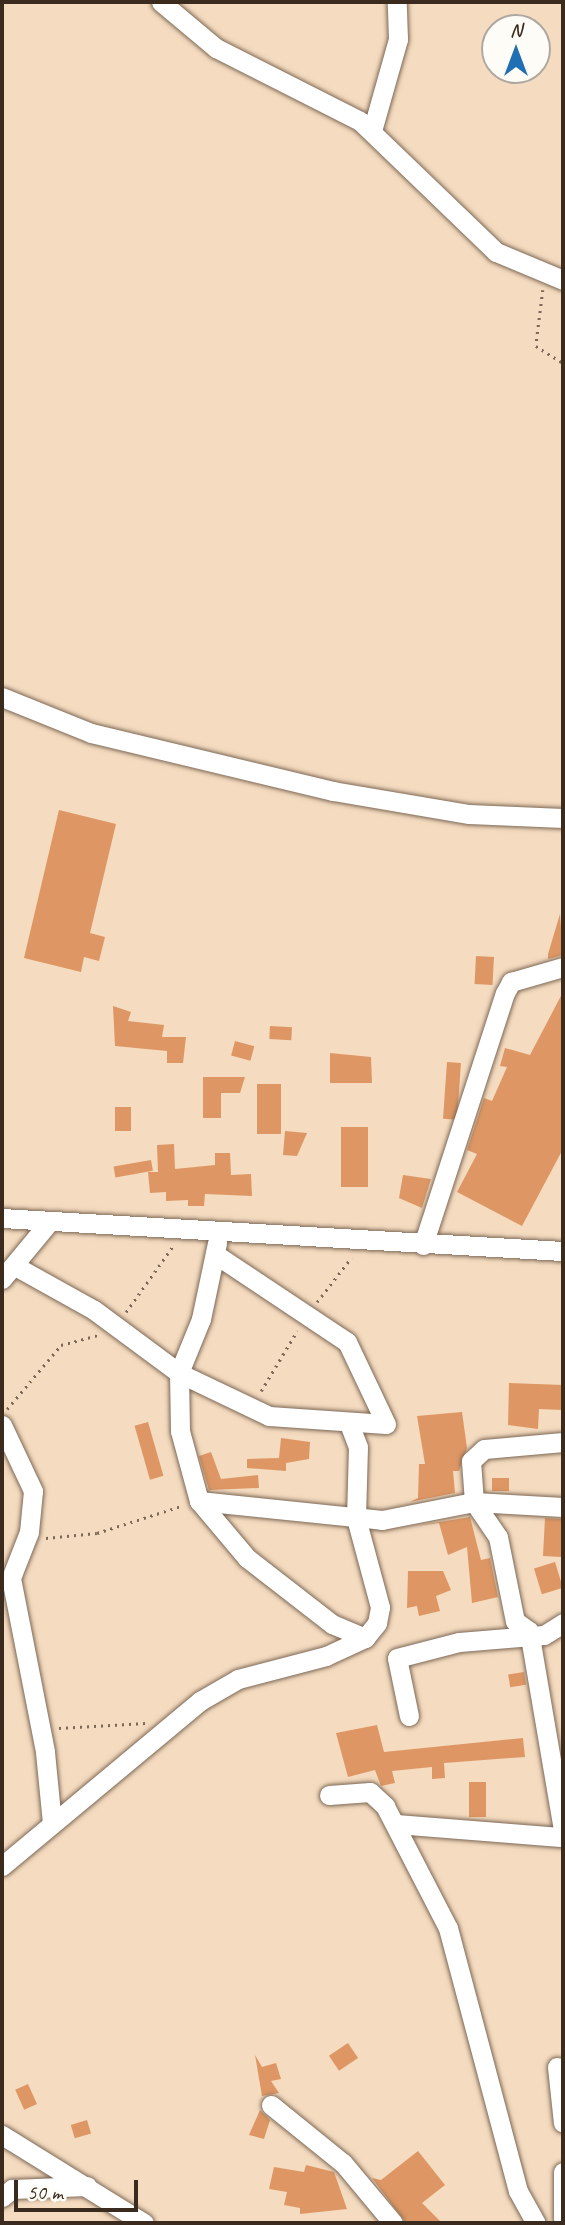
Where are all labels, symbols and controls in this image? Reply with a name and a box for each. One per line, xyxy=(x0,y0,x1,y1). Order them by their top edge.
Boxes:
north arrow xyxy=(481,14,551,84)
text: N xyxy=(510,18,522,42)
scale bar xyxy=(18,2166,142,2210)
text: 50 m xyxy=(27,2179,63,2205)

